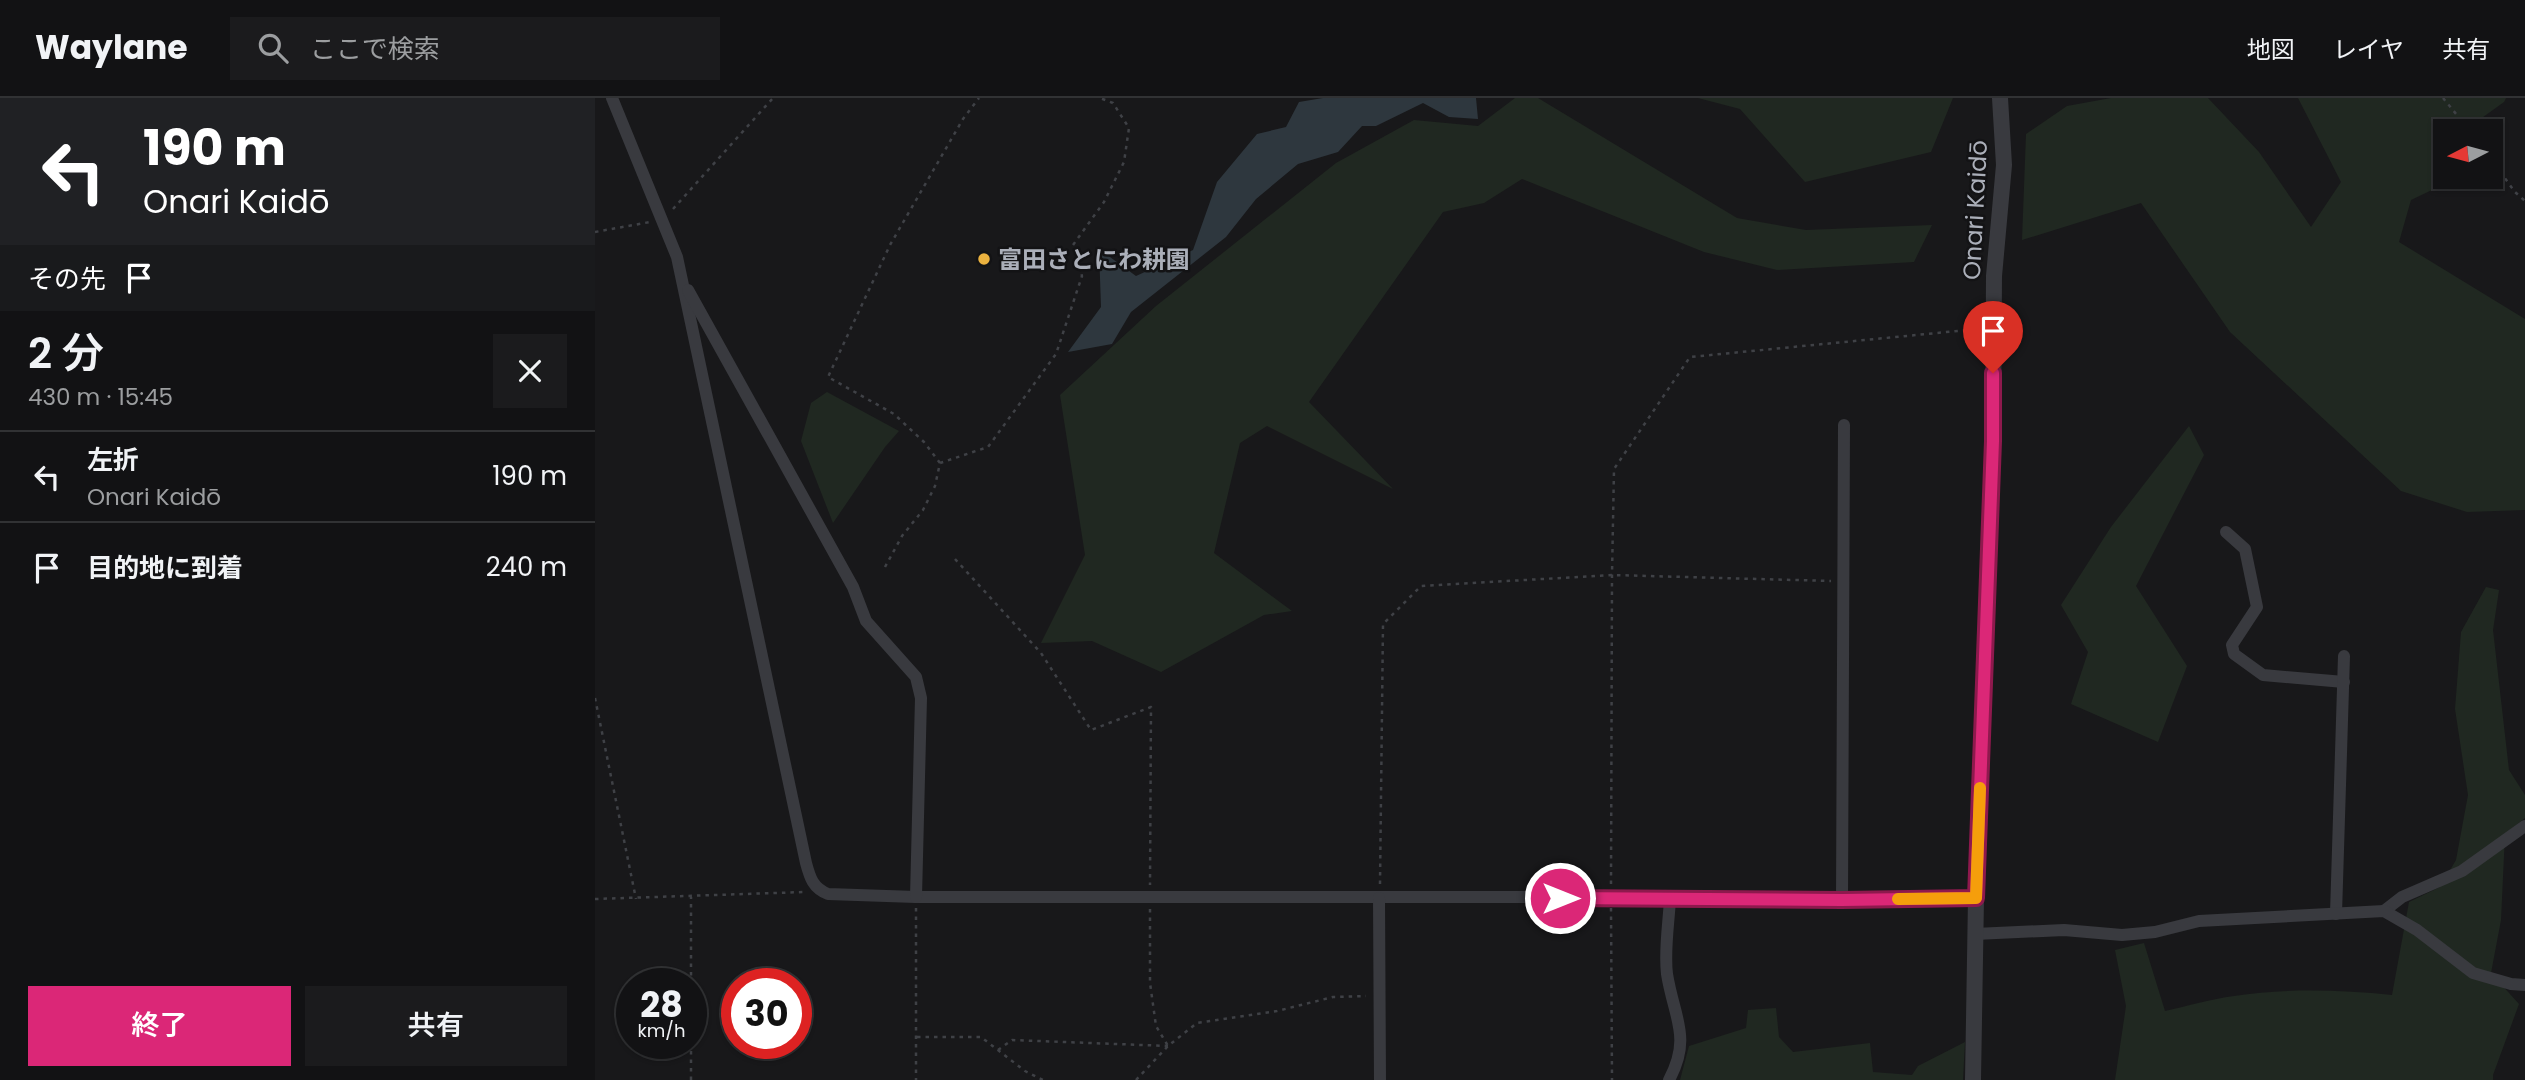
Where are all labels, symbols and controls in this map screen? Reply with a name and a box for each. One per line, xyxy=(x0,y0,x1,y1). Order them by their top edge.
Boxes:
search box xyxy=(230,17,720,80)
text: Waylane xyxy=(35,24,188,71)
icon: search xyxy=(254,29,292,67)
text: ここで検索 xyxy=(310,31,440,67)
text: 地図 xyxy=(2247,33,2295,66)
text: レイヤ xyxy=(2333,33,2404,66)
text: 共有 xyxy=(2442,33,2490,66)
text: 190 m xyxy=(143,114,286,182)
north arrow xyxy=(2433,119,2503,189)
map controls xyxy=(2433,119,2503,189)
icon: left xyxy=(28,126,119,217)
street label: Onari Kaidō xyxy=(1955,139,1995,281)
text: Onari Kaidō xyxy=(143,179,329,224)
place label: 富田さとにわ耕園 xyxy=(998,243,1190,276)
marker: 富田さとにわ耕園 xyxy=(976,251,992,267)
icon: arrive xyxy=(120,259,158,297)
text: その先 xyxy=(28,261,106,297)
pin xyxy=(1963,301,2023,373)
icon: arrive xyxy=(1974,312,2012,350)
text: 2 分 xyxy=(28,324,104,383)
button: close xyxy=(493,334,567,408)
text: 430 m · 15:45 xyxy=(28,381,173,413)
text: 左折 xyxy=(87,442,139,478)
icon: left xyxy=(28,458,66,496)
text: 190 m xyxy=(492,458,567,494)
text: Onari Kaidō xyxy=(87,481,221,513)
icon: arrive xyxy=(28,549,66,587)
text: 240 m xyxy=(486,549,567,585)
text: 目的地に到着 xyxy=(87,550,243,586)
position arrow xyxy=(1523,861,1597,935)
speed limit sign: 30 xyxy=(721,968,812,1059)
text: 28 xyxy=(640,980,683,1029)
button: 終了 xyxy=(28,986,291,1066)
button: 共有 xyxy=(305,986,567,1066)
text: km/h xyxy=(638,1018,685,1043)

